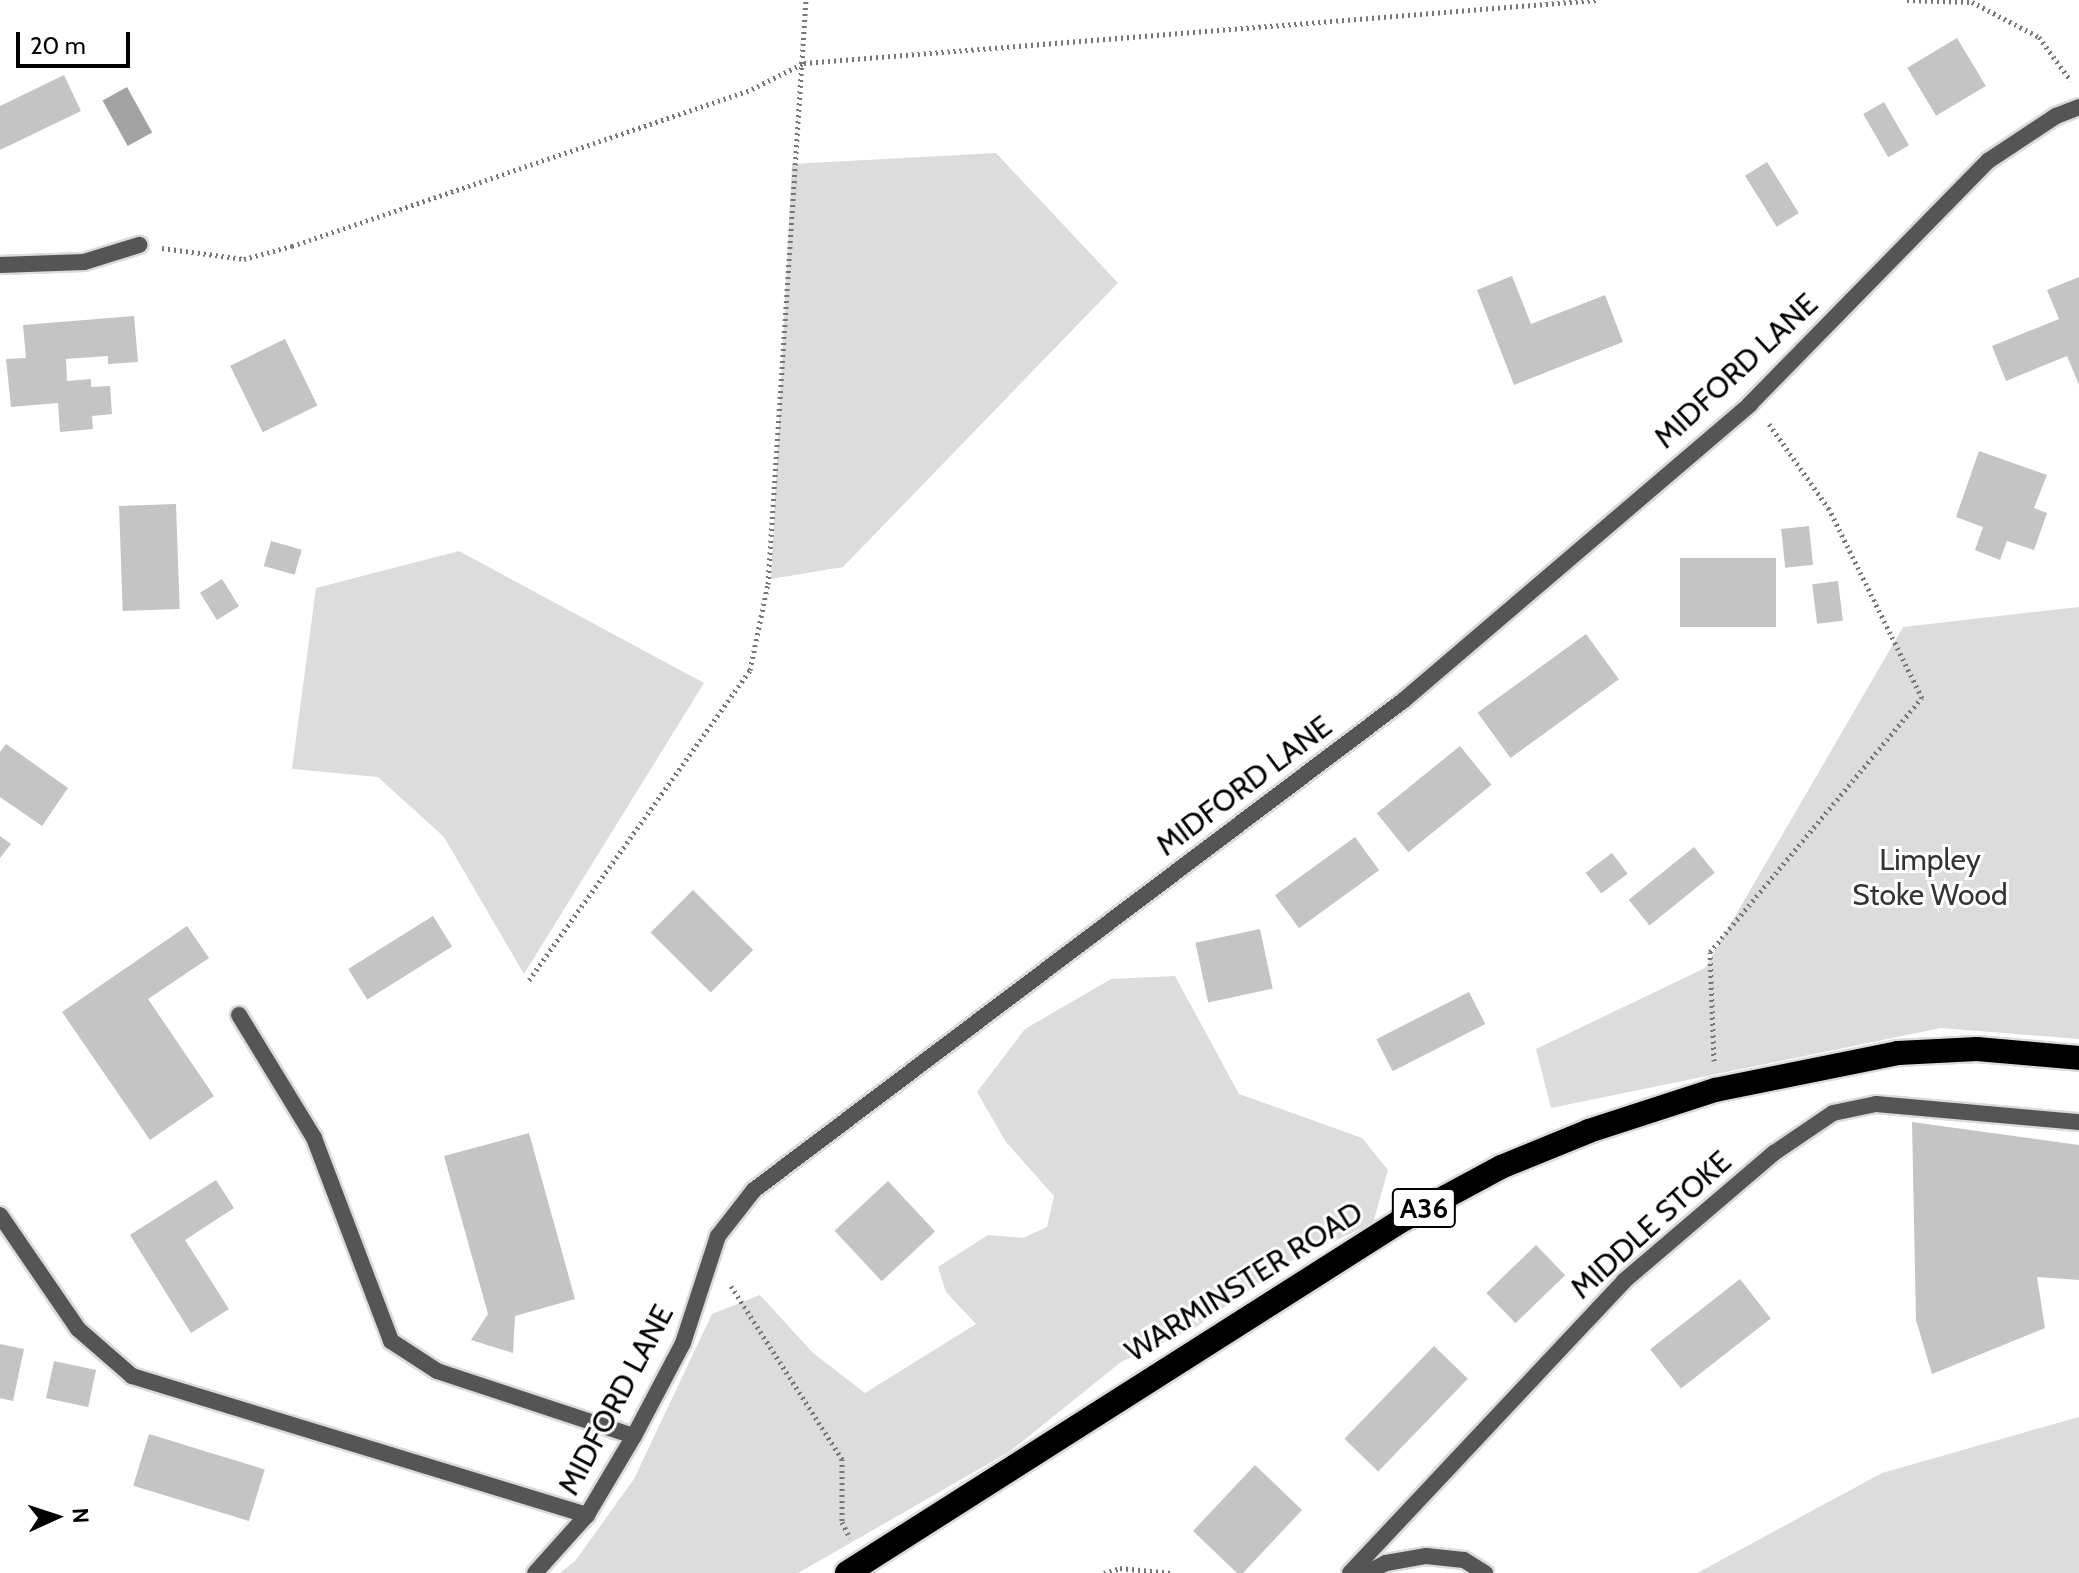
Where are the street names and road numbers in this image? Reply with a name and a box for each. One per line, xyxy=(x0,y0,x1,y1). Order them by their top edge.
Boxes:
street label: MIDFORD LANE xyxy=(1647,286,1825,456)
street label: MIDFORD LANE xyxy=(1149,708,1339,864)
street label: MIDDLE STOKE xyxy=(1563,1144,1739,1306)
road number: A36 xyxy=(1390,1184,1458,1232)
street label: WARMINSTER ROAD xyxy=(1119,1194,1369,1370)
street label: MIDFORD LANE xyxy=(551,1299,681,1501)

